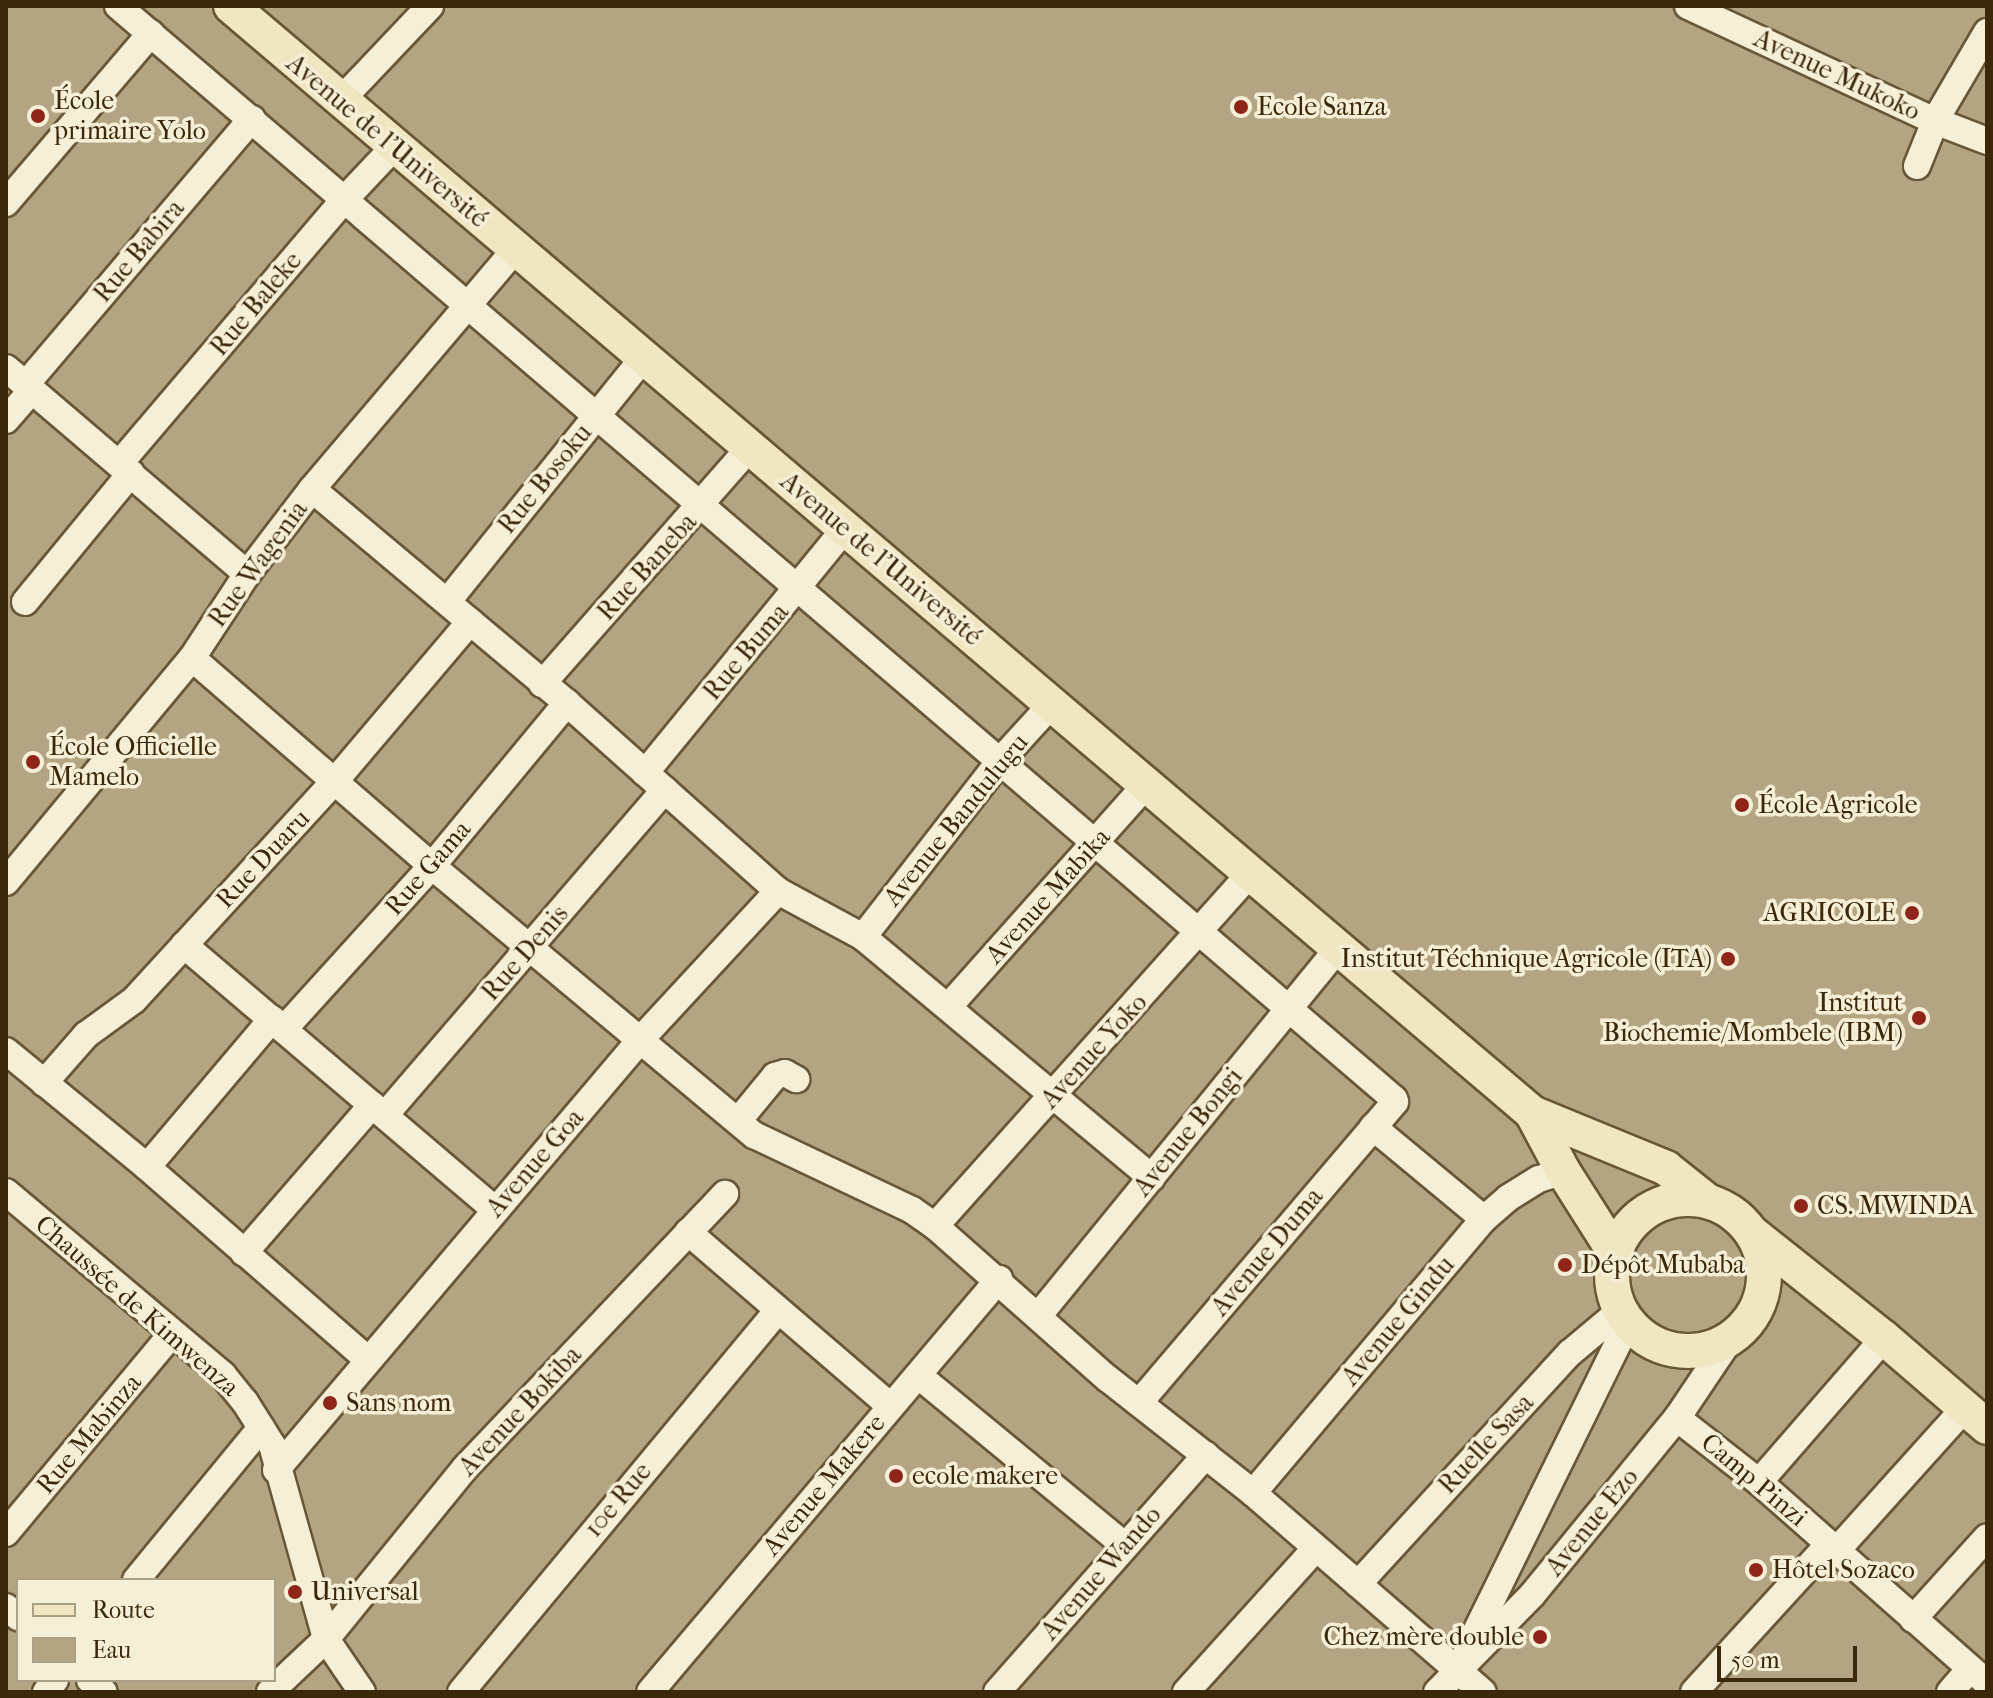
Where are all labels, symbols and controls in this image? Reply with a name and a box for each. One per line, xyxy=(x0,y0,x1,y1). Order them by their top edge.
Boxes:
street label: Avenue Mukoko xyxy=(1749,23,1925,127)
street label: Avenue de l’Université xyxy=(280,48,494,234)
place label: École primaire Yolo xyxy=(54,85,206,146)
place label: Ecole Sanza xyxy=(1257,91,1387,123)
marker: Ecole Sanza xyxy=(1232,98,1250,116)
marker: École primaire Yolo xyxy=(29,107,47,125)
street label: Rue Babira xyxy=(87,193,191,309)
street label: Rue Baleke xyxy=(204,246,308,362)
street label: Rue Bosoku xyxy=(491,418,599,540)
street label: Avenue de l’Université xyxy=(774,466,988,652)
street label: Rue Wagenia xyxy=(202,495,314,633)
street label: Rue Baneba xyxy=(591,507,703,627)
street label: Rue Buma xyxy=(697,597,795,707)
street label: Avenue Bandulugu xyxy=(877,727,1035,913)
place label: École Officielle Mamelo xyxy=(49,731,217,792)
marker: École Officielle Mamelo xyxy=(24,753,42,771)
place label: École Agricole xyxy=(1758,789,1918,821)
marker: École Agricole xyxy=(1733,796,1751,814)
street label: Rue Duaru xyxy=(209,803,317,915)
street label: Rue Gama xyxy=(378,814,478,922)
street label: Avenue Mabika xyxy=(979,822,1117,970)
place label: AGRICOLE xyxy=(1763,897,1896,929)
street label: Rue Denis xyxy=(475,899,575,1007)
marker: AGRICOLE xyxy=(1903,904,1921,922)
place label: Institut Téchnique Agricole (ITA) xyxy=(1341,943,1712,975)
marker: Institut Téchnique Agricole (ITA) xyxy=(1719,950,1737,968)
street label: Avenue Yoko xyxy=(1034,987,1154,1115)
place label: Institut Biochemie/Mombele (IBM) xyxy=(1603,987,1903,1048)
marker: Institut Biochemie/Mombele (IBM) xyxy=(1910,1009,1928,1027)
street label: Avenue Bongi xyxy=(1127,1061,1249,1203)
street label: Avenue Goa xyxy=(480,1103,590,1223)
street label: Avenue Duma xyxy=(1204,1182,1330,1322)
place label: CS. MWINDA xyxy=(1817,1190,1974,1222)
marker: CS. MWINDA xyxy=(1792,1197,1810,1215)
street label: Chaussée de Kimwenza xyxy=(29,1209,245,1403)
place label: Dépôt Mubaba xyxy=(1581,1249,1745,1281)
street label: Avenue Gindu xyxy=(1335,1250,1461,1392)
marker: Dépôt Mubaba xyxy=(1556,1256,1574,1274)
street label: Avenue Bokiba xyxy=(452,1340,588,1482)
street label: Rue Mabinza xyxy=(30,1368,148,1500)
place label: Sans nom xyxy=(346,1387,451,1419)
street label: Ruelle Sasa xyxy=(1432,1387,1540,1501)
marker: Sans nom xyxy=(321,1394,339,1412)
street label: Avenue Makere xyxy=(756,1408,892,1562)
street label: Camp Pinzi xyxy=(1695,1427,1813,1533)
street label: 10e Rue xyxy=(578,1456,658,1544)
place label: ecole makere xyxy=(912,1460,1058,1492)
street label: Avenue Ezo xyxy=(1539,1462,1645,1582)
marker: ecole makere xyxy=(887,1467,905,1485)
street label: Avenue Wando xyxy=(1034,1500,1168,1646)
place label: Hôtel Sozaco xyxy=(1772,1554,1915,1586)
marker: Hôtel Sozaco xyxy=(1747,1561,1765,1579)
place label: Universal xyxy=(311,1576,419,1608)
legend xyxy=(16,1578,276,1682)
marker: Universal xyxy=(286,1583,304,1601)
text: Route xyxy=(92,1596,155,1624)
place label: Chez mère double xyxy=(1323,1621,1524,1653)
marker: Chez mère double xyxy=(1531,1628,1549,1646)
scale bar xyxy=(1721,1630,1861,1680)
text: Eau xyxy=(92,1636,131,1664)
text: 50 m xyxy=(1731,1646,1780,1674)

